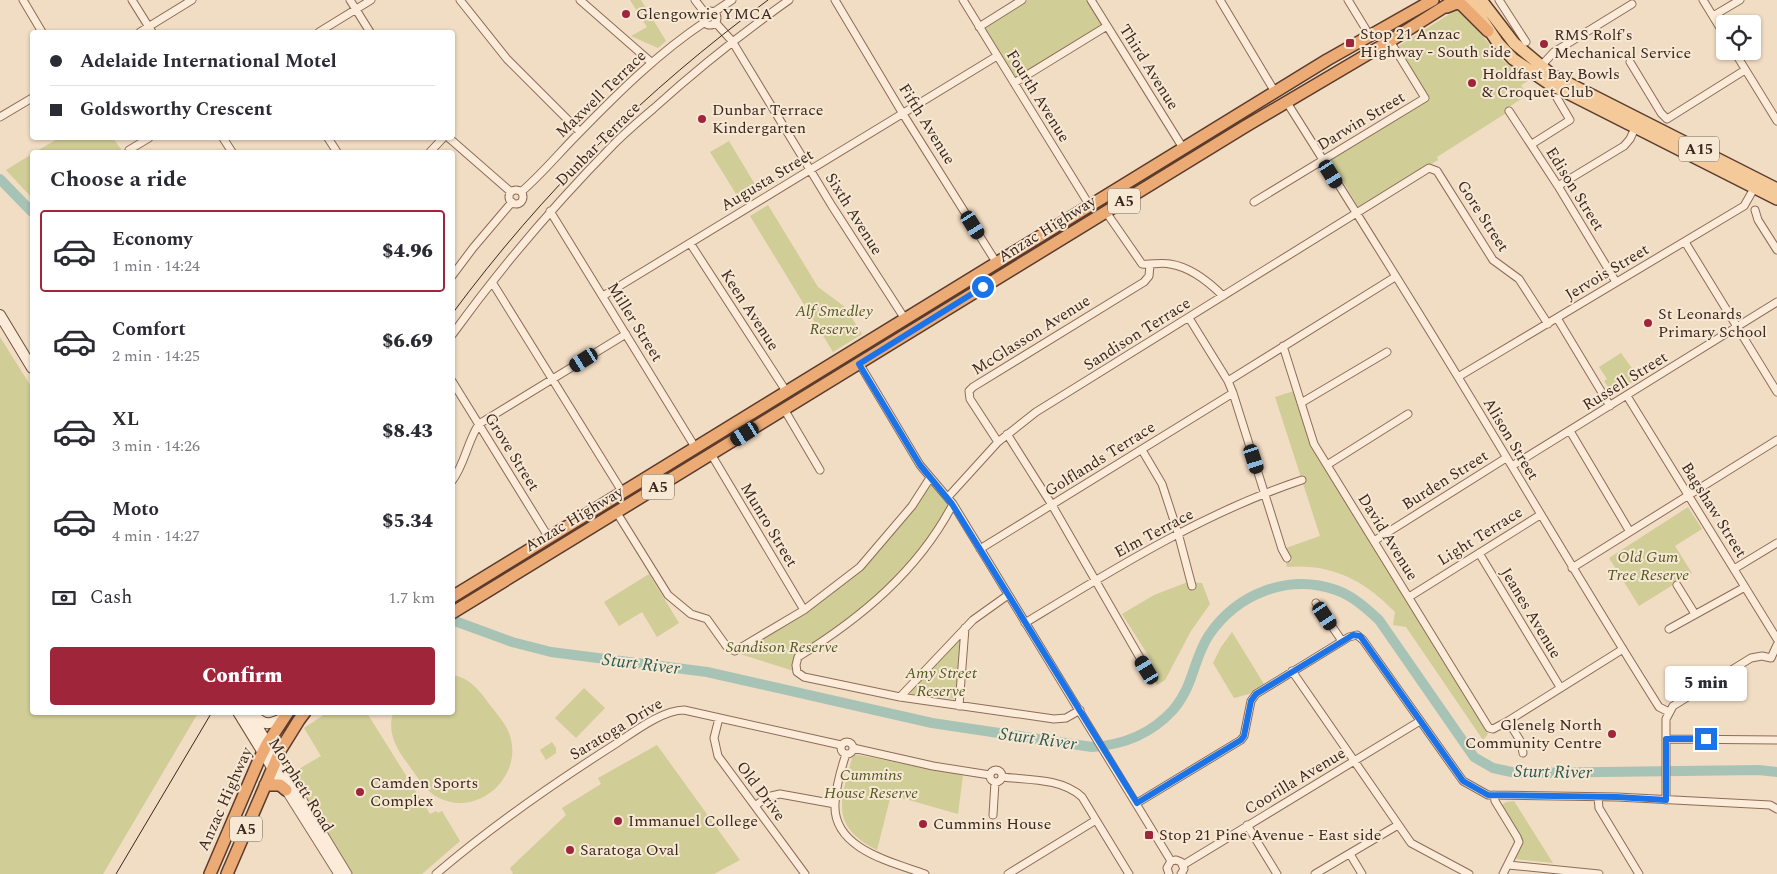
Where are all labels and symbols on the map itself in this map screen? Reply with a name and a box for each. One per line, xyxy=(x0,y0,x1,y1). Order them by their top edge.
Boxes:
place label: Glengowrie YMCA xyxy=(636,2,772,26)
marker: Glengowrie YMCA xyxy=(620,8,632,20)
street label: Third Avenue xyxy=(1113,19,1185,115)
place label: Stop 21 Anzac Highway - South side xyxy=(1360,22,1511,64)
place label: RMS Rolf's Mechanical Service xyxy=(1554,23,1691,65)
marker: Stop 21 Anzac Highway - South side xyxy=(1344,37,1356,49)
marker: RMS Rolf's Mechanical Service xyxy=(1538,38,1550,50)
street label: Maxwell Terrace xyxy=(550,44,652,144)
street label: Fourth Avenue xyxy=(1000,45,1076,147)
place label: Holdfast Bay Bowls & Croquet Club xyxy=(1482,62,1620,104)
marker: Holdfast Bay Bowls & Croquet Club xyxy=(1466,77,1478,89)
street label: Fifth Avenue xyxy=(892,79,962,169)
street label: Darwin Street xyxy=(1312,85,1410,157)
street label: Dunbar Terrace xyxy=(550,96,646,192)
place label: Dunbar Terrace Kindergarten xyxy=(712,98,824,140)
marker: Dunbar Terrace Kindergarten xyxy=(696,113,708,125)
road number: A15 xyxy=(1679,136,1719,162)
street label: Edison Street xyxy=(1540,142,1611,236)
street label: Augusta Street xyxy=(716,143,818,217)
car xyxy=(1316,157,1345,191)
street label: Sixth Avenue xyxy=(819,168,889,260)
street label: Gore Street xyxy=(1451,175,1515,257)
road number: A5 xyxy=(1108,188,1140,214)
street label: Anzac Highway xyxy=(993,189,1102,269)
car xyxy=(958,208,987,242)
street label: Jervois Street xyxy=(1560,237,1654,307)
street label: Keen Avenue xyxy=(715,265,785,355)
route start xyxy=(972,276,994,298)
street label: Miller Street xyxy=(601,278,669,367)
street label: McGlasson Avenue xyxy=(967,289,1095,381)
street label: Sandison Terrace xyxy=(1079,291,1195,377)
park label: Alf Smedley Reserve xyxy=(794,299,873,341)
place label: St Leonards Primary School xyxy=(1658,302,1767,344)
marker: St Leonards Primary School xyxy=(1642,317,1654,329)
street label: Russell Street xyxy=(1578,345,1672,417)
car xyxy=(567,346,600,374)
street label: Alison Street xyxy=(1477,393,1545,485)
street label: Grove Street xyxy=(478,408,546,496)
street label: Golflands Terrace xyxy=(1040,415,1160,503)
car xyxy=(728,420,761,448)
car xyxy=(1242,442,1265,476)
street label: Burden Street xyxy=(1397,444,1493,516)
street label: Bagshaw Street xyxy=(1675,457,1753,563)
road number: A5 xyxy=(642,474,674,500)
street label: Munro Street xyxy=(734,478,804,572)
street label: Anzac Highway xyxy=(520,479,629,558)
street label: David Avenue xyxy=(1352,489,1424,585)
street label: Light Terrace xyxy=(1433,500,1527,572)
street label: Elm Terrace xyxy=(1110,502,1198,564)
park label: Old Gum Tree Reserve xyxy=(1607,545,1689,587)
street label: Jeanes Avenue xyxy=(1494,563,1568,663)
car xyxy=(1310,599,1339,633)
park label: Sandison Reserve xyxy=(726,635,838,659)
water label: Sturt River xyxy=(600,646,682,682)
car xyxy=(1132,653,1161,687)
park label: Amy Street Reserve xyxy=(904,661,978,703)
callout: 5 min xyxy=(1665,666,1747,702)
street label: Saratoga Drive xyxy=(565,692,667,766)
place label: Glenelg North Community Centre xyxy=(1465,713,1602,755)
water label: Sturt River xyxy=(997,720,1079,758)
marker: Glenelg North Community Centre xyxy=(1606,728,1618,740)
route end xyxy=(1695,728,1717,750)
street label: Morphett Road xyxy=(262,733,340,837)
street label: Coorilla Avenue xyxy=(1240,741,1350,821)
street label: Anzac Highway xyxy=(191,742,259,855)
street label: Old Drive xyxy=(730,756,792,826)
water label: Sturt River xyxy=(1514,758,1593,786)
park label: Cummins House Reserve xyxy=(824,763,918,805)
place label: Camden Sports Complex xyxy=(370,771,478,813)
marker: Camden Sports Complex xyxy=(354,786,366,798)
place label: Immanuel College xyxy=(628,809,758,833)
place label: Cummins House xyxy=(933,812,1052,836)
marker: Immanuel College xyxy=(612,815,624,827)
road number: A5 xyxy=(230,816,262,842)
marker: Cummins House xyxy=(917,818,929,830)
place label: Stop 21 Pine Avenue - East side xyxy=(1159,823,1381,847)
marker: Stop 21 Pine Avenue - East side xyxy=(1143,829,1155,841)
place label: Saratoga Oval xyxy=(580,838,679,862)
marker: Saratoga Oval xyxy=(564,844,576,856)

